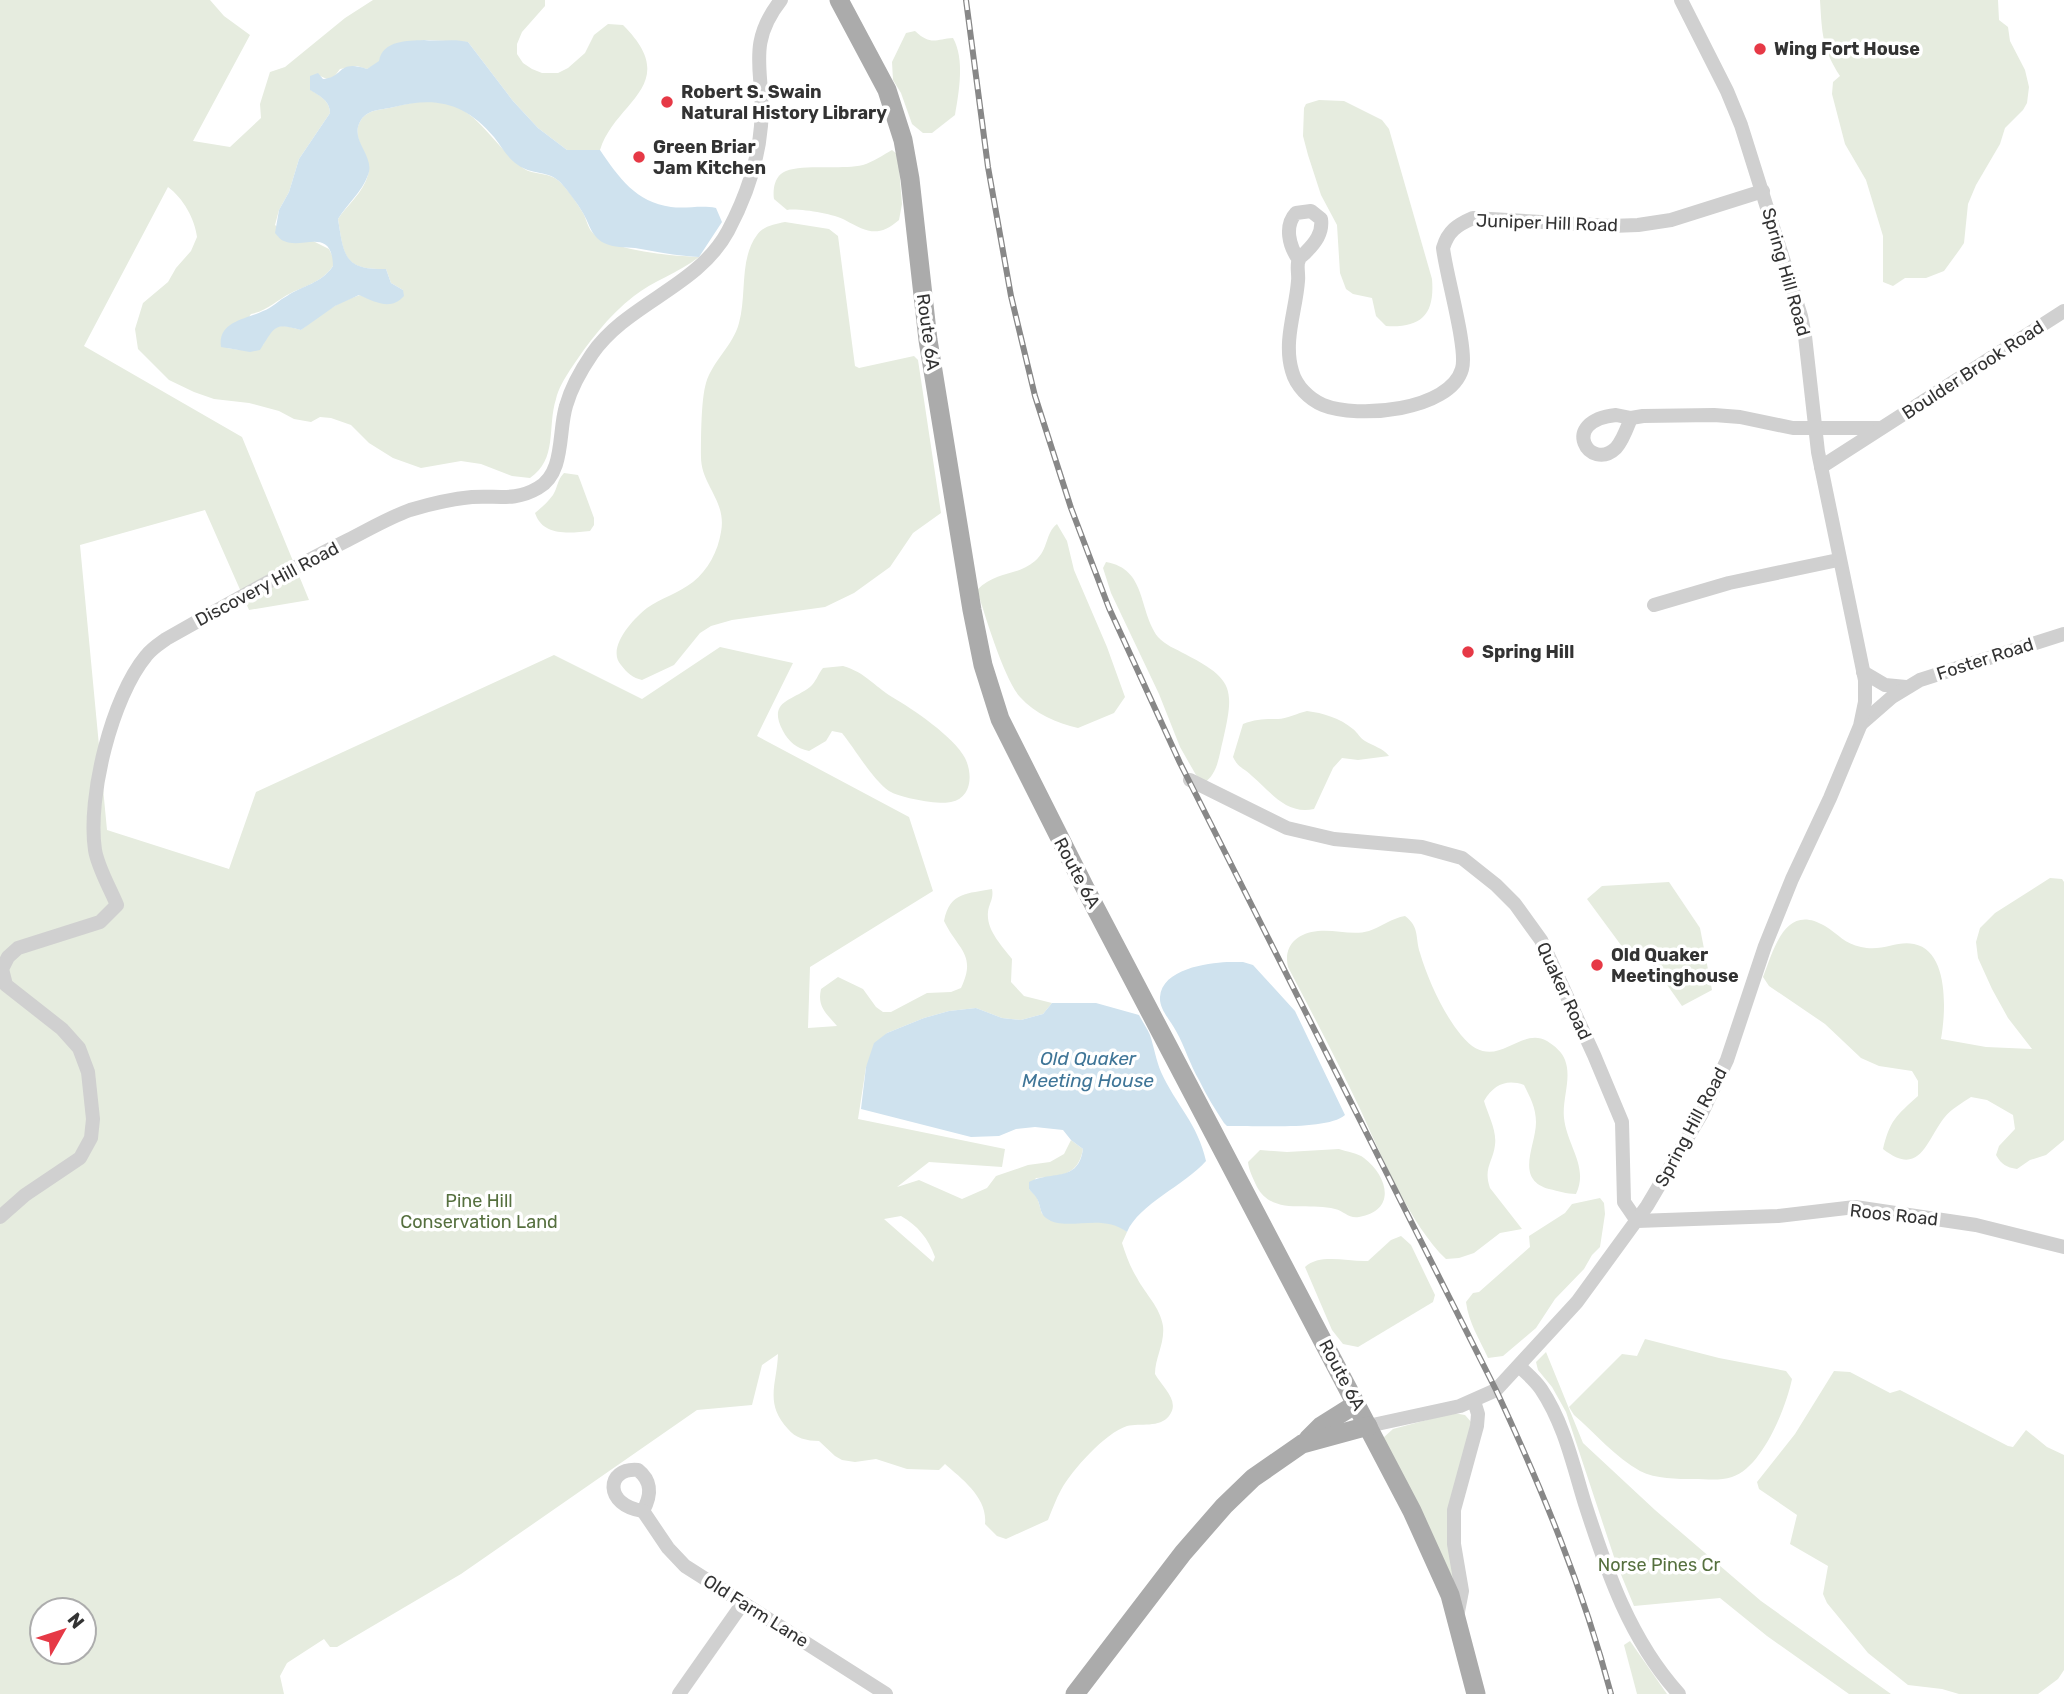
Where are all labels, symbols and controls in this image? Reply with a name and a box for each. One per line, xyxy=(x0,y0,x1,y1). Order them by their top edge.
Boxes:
place label: Wing Fort House xyxy=(1774,38,1920,60)
marker: Wing Fort House xyxy=(1752,41,1768,57)
place label: Robert S. Swain Natural History Library xyxy=(681,81,887,124)
marker: Robert S. Swain Natural History Library xyxy=(659,94,675,110)
place label: Green Briar Jam Kitchen xyxy=(653,136,766,179)
marker: Green Briar Jam Kitchen xyxy=(631,149,647,165)
street label: Spring Hill Road xyxy=(1757,205,1815,339)
street label: Juniper Hill Road xyxy=(1476,210,1618,236)
street label: Route 6A xyxy=(912,292,944,372)
street label: Boulder Brook Road xyxy=(1898,316,2048,424)
street label: Discovery Hill Road xyxy=(191,537,343,631)
street label: Foster Road xyxy=(1934,633,2036,685)
place label: Spring Hill xyxy=(1482,641,1574,663)
marker: Spring Hill xyxy=(1460,644,1476,660)
street label: Route 6A xyxy=(1049,834,1105,912)
street label: Quaker Road xyxy=(1532,939,1596,1043)
place label: Old Quaker Meetinghouse xyxy=(1611,944,1739,987)
marker: Old Quaker Meetinghouse xyxy=(1589,957,1605,973)
water label: Old Quaker Meeting House xyxy=(1022,1047,1154,1092)
street label: Spring Hill Road xyxy=(1650,1063,1732,1191)
park label: Pine Hill Conservation Land xyxy=(400,1190,558,1233)
street label: Roos Road xyxy=(1849,1199,1939,1231)
street label: Route 6A xyxy=(1314,1336,1370,1414)
park label: Norse Pines Cr xyxy=(1598,1554,1720,1576)
street label: Old Farm Lane xyxy=(699,1570,813,1652)
north arrow xyxy=(28,1596,98,1666)
text: N xyxy=(63,1608,89,1633)

